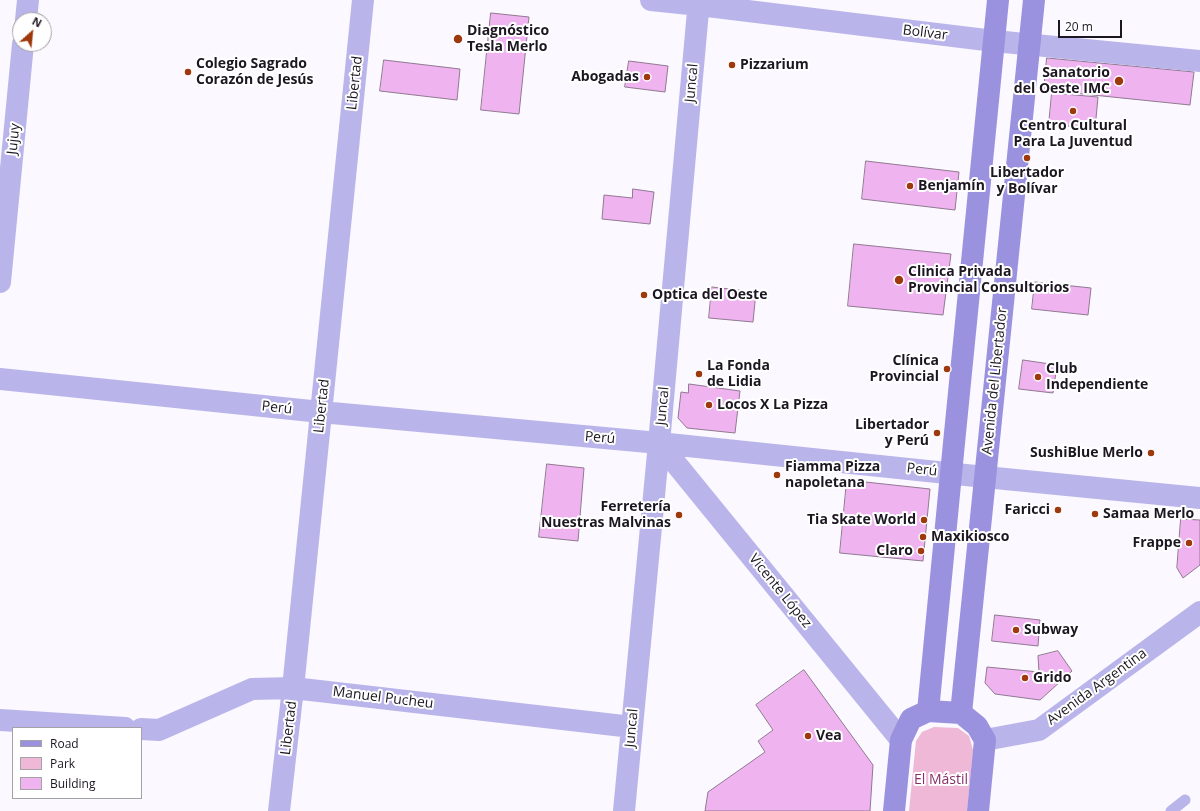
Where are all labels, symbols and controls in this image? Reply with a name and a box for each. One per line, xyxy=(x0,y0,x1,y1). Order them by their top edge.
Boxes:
north arrow xyxy=(12,12,52,52)
scale bar xyxy=(1060,12,1124,38)
text: N xyxy=(30,13,45,30)
text: 20 m xyxy=(1065,18,1093,35)
street label: Bolívar xyxy=(902,22,948,44)
place label: Diagnóstico Tesla Merlo xyxy=(467,23,549,56)
marker: Diagnóstico Tesla Merlo xyxy=(452,33,464,45)
street label: Libertad xyxy=(344,55,366,111)
place label: Colegio Sagrado Corazón de Jesús xyxy=(196,56,314,88)
place label: Pizzarium xyxy=(740,57,809,73)
marker: Pizzarium xyxy=(727,60,737,70)
street label: Juncal xyxy=(682,63,702,103)
place label: Sanatorio del Oeste IMC xyxy=(1014,65,1110,98)
marker: Colegio Sagrado Corazón de Jesús xyxy=(183,67,193,77)
place label: Abogadas xyxy=(571,69,639,85)
marker: Abogadas xyxy=(642,72,652,82)
marker: Sanatorio del Oeste IMC xyxy=(1113,75,1125,87)
marker: Centro Cultural Para La Juventud xyxy=(1068,106,1078,116)
place label: Centro Cultural Para La Juventud xyxy=(1013,118,1133,150)
street label: Jujuy xyxy=(4,122,24,156)
marker: Libertador y Bolívar xyxy=(1022,153,1032,163)
place label: Libertador y Bolívar xyxy=(990,165,1064,198)
place label: Benjamín xyxy=(918,178,985,194)
marker: Benjamín xyxy=(905,181,915,191)
place label: Clinica Privada Provincial Consultorios xyxy=(908,264,1069,296)
marker: Clinica Privada Provincial Consultorios xyxy=(893,274,905,286)
place label: Optica del Oeste xyxy=(652,287,767,303)
marker: Optica del Oeste xyxy=(639,290,649,300)
street label: Avenida del Libertador xyxy=(979,307,1011,455)
place label: Clínica Provincial xyxy=(870,353,939,386)
place label: La Fonda de Lidia xyxy=(707,358,770,390)
place label: Club Independiente xyxy=(1046,361,1148,394)
marker: Clínica Provincial xyxy=(942,364,952,374)
marker: La Fonda de Lidia xyxy=(694,369,704,379)
marker: Club Independiente xyxy=(1033,372,1043,382)
street label: Libertad xyxy=(311,378,333,434)
street label: Juncal xyxy=(653,386,673,426)
place label: Locos X La Pizza xyxy=(717,397,828,413)
street label: Perú xyxy=(261,398,293,418)
marker: Locos X La Pizza xyxy=(704,400,714,410)
place label: Libertador y Perú xyxy=(855,417,929,450)
street label: Perú xyxy=(584,428,616,448)
marker: Libertador y Perú xyxy=(932,428,942,438)
place label: SushiBlue Merlo xyxy=(1030,445,1143,461)
marker: SushiBlue Merlo xyxy=(1146,448,1156,458)
place label: Fiamma Pizza napoletana xyxy=(785,459,880,492)
street label: Perú xyxy=(906,460,938,480)
marker: Fiamma Pizza napoletana xyxy=(772,470,782,480)
place label: Ferretería Nuestras Malvinas xyxy=(541,499,671,532)
place label: Faricci xyxy=(1005,502,1050,518)
marker: Faricci xyxy=(1053,505,1063,515)
place label: Samaa Merlo xyxy=(1103,506,1194,522)
marker: Samaa Merlo xyxy=(1090,509,1100,519)
marker: Ferretería Nuestras Malvinas xyxy=(674,510,684,520)
place label: Tia Skate World xyxy=(807,512,916,528)
marker: Tia Skate World xyxy=(919,515,929,525)
place label: Maxikiosco xyxy=(931,529,1009,545)
marker: Maxikiosco xyxy=(918,532,928,542)
place label: Frappe xyxy=(1133,535,1181,551)
marker: Frappe xyxy=(1184,538,1194,548)
place label: Claro xyxy=(876,543,913,559)
marker: Claro xyxy=(916,546,926,556)
street label: Vicente López xyxy=(745,551,815,631)
place label: Subway xyxy=(1024,622,1078,638)
marker: Subway xyxy=(1011,625,1021,635)
street label: Avenida Argentina xyxy=(1044,645,1150,729)
place label: Grido xyxy=(1033,670,1071,686)
marker: Grido xyxy=(1020,673,1030,683)
street label: Manuel Pucheu xyxy=(332,683,434,713)
street label: Libertad xyxy=(277,700,301,756)
street label: Juncal xyxy=(622,708,642,748)
legend xyxy=(12,727,142,799)
place label: Vea xyxy=(816,728,842,744)
marker: Vea xyxy=(803,731,813,741)
text: Road xyxy=(50,735,79,752)
text: Park xyxy=(50,755,75,772)
park label: El Mástil xyxy=(914,772,968,788)
text: Building xyxy=(50,775,95,792)

